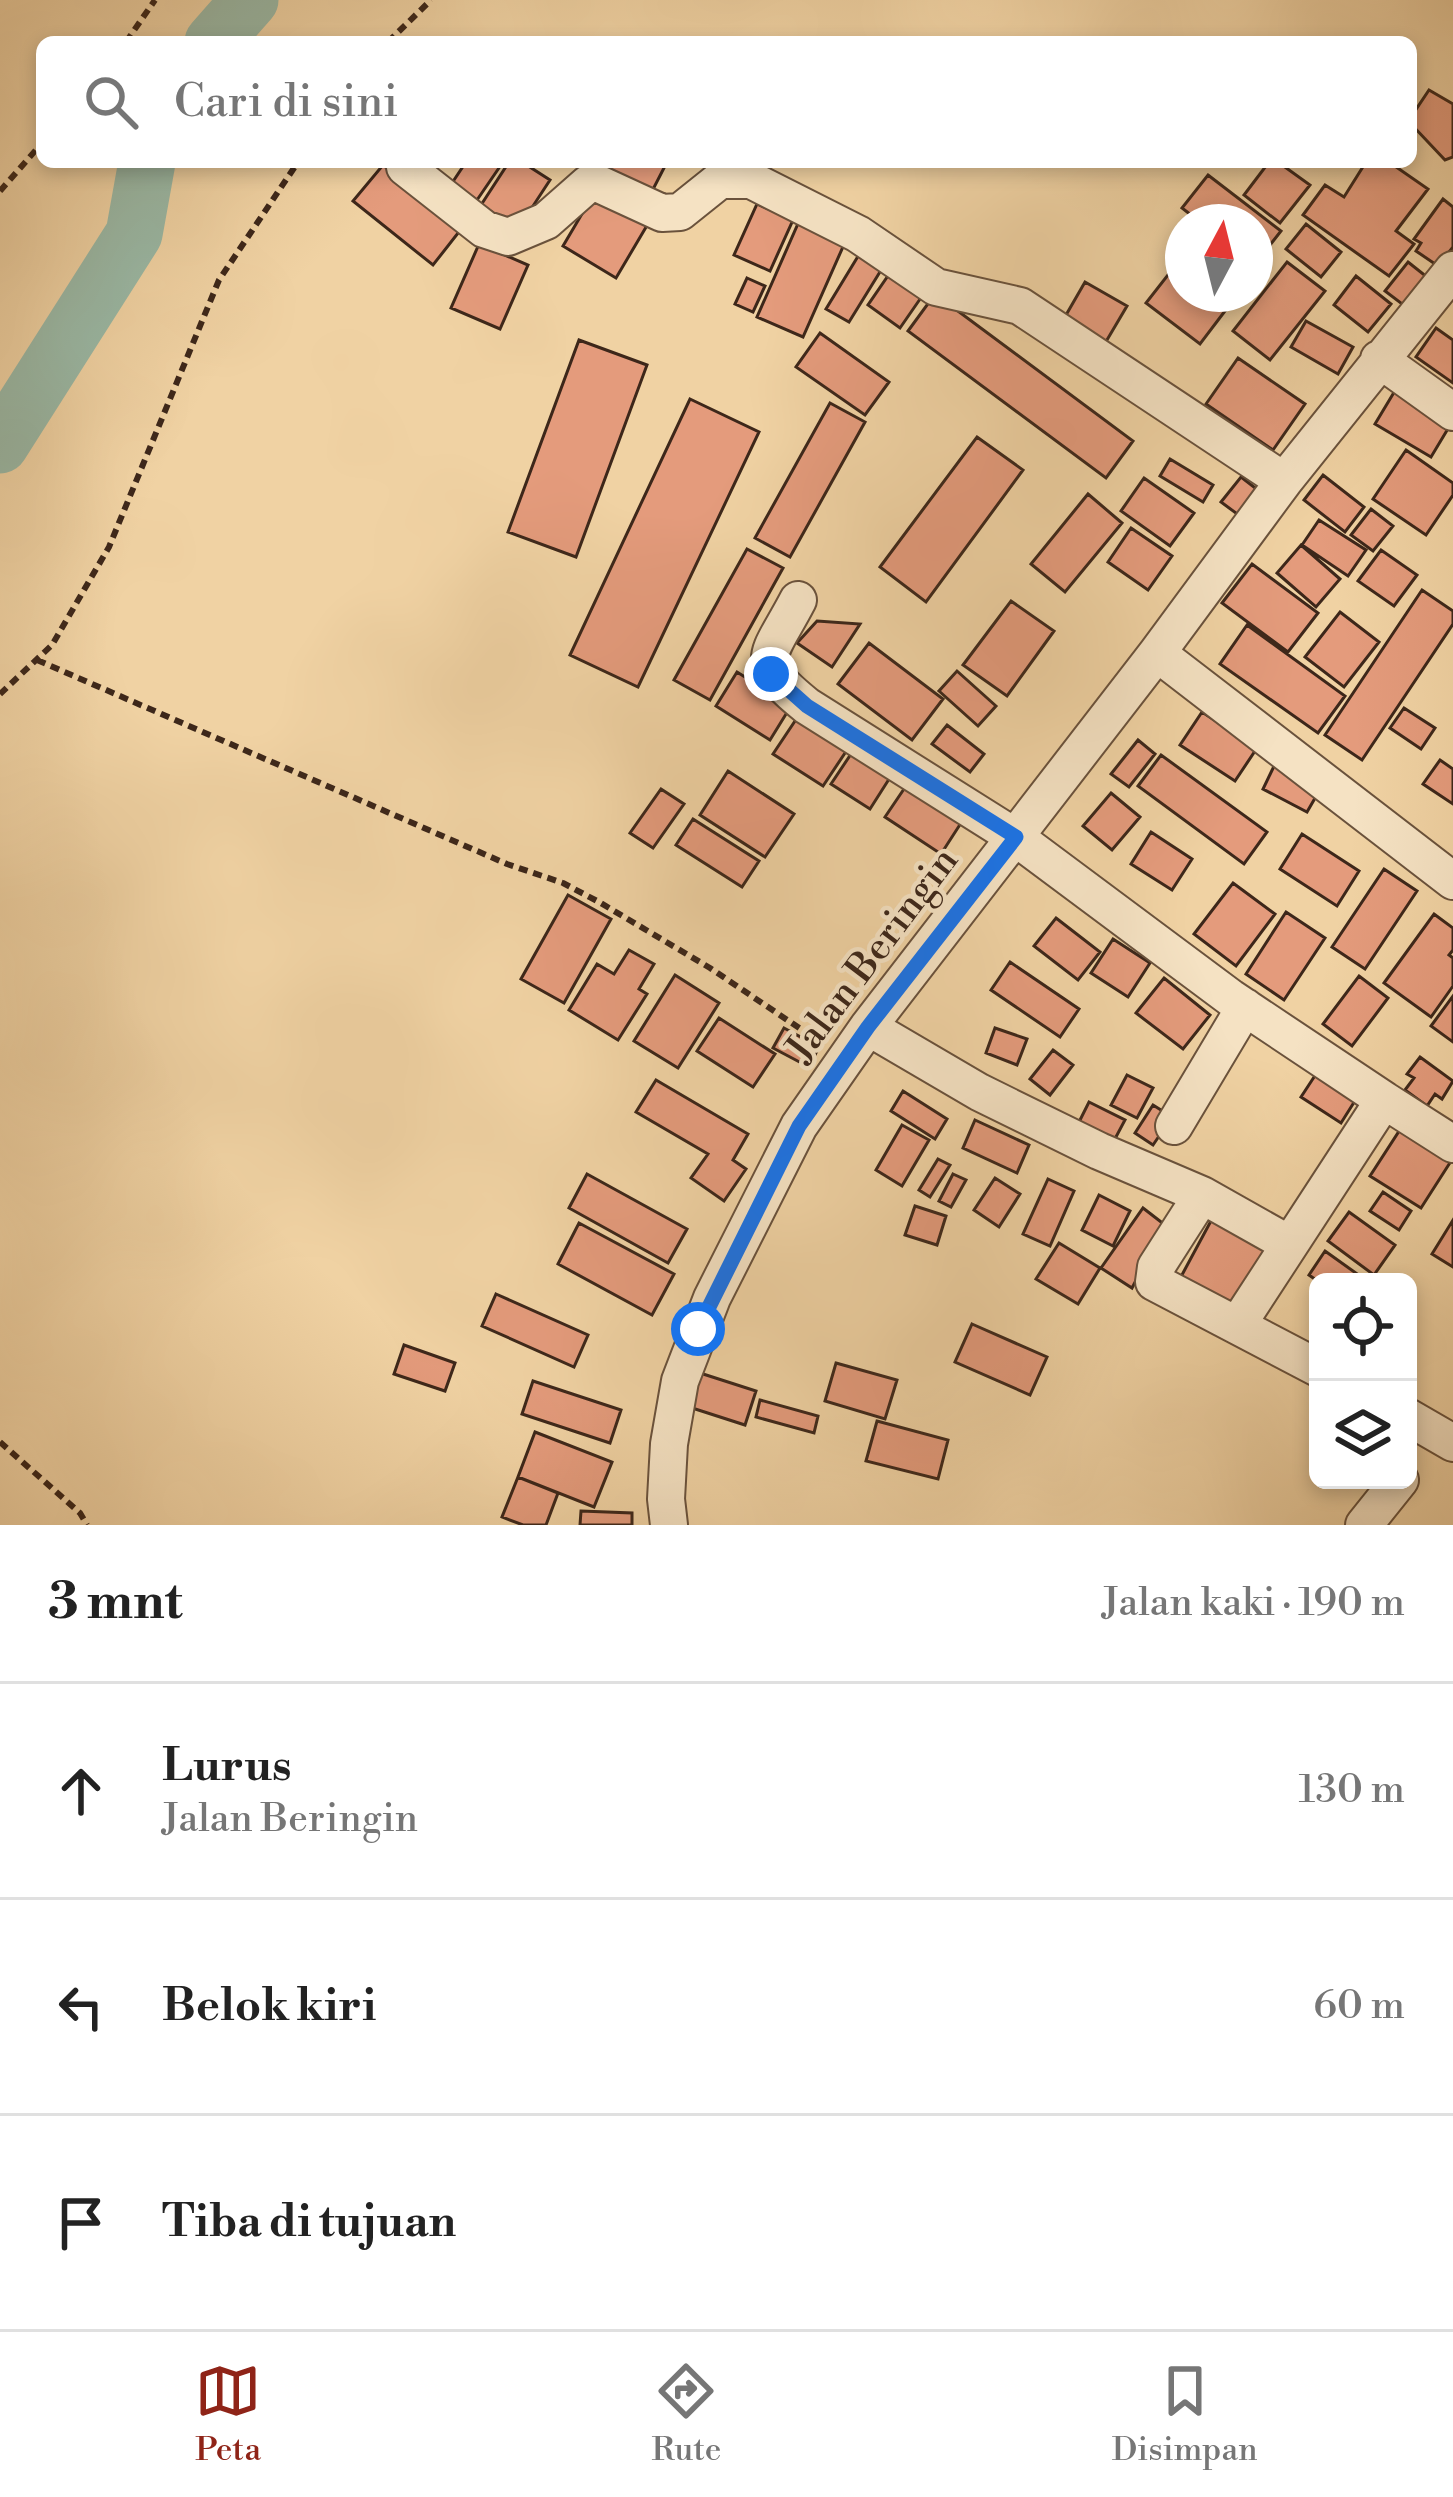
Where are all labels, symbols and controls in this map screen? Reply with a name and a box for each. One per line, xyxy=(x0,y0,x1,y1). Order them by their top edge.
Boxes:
search box xyxy=(36,36,1417,168)
icon: search xyxy=(78,69,144,135)
text: Cari di sini xyxy=(174,74,398,131)
north arrow xyxy=(1165,204,1273,312)
route end xyxy=(744,647,798,701)
street label: Jalan Beringin xyxy=(775,838,970,1074)
map controls xyxy=(1309,1273,1417,1489)
button: locate xyxy=(1309,1273,1417,1381)
route start xyxy=(671,1302,725,1356)
button: layers xyxy=(1309,1381,1417,1489)
text: 3 mnt xyxy=(48,1571,183,1635)
text: Jalan kaki · 190 m xyxy=(1102,1579,1405,1628)
text: Lurus xyxy=(162,1738,292,1795)
icon: ahead xyxy=(48,1758,114,1824)
text: 130 m xyxy=(1299,1766,1405,1815)
text: Jalan Beringin xyxy=(162,1795,418,1844)
icon: left xyxy=(48,1974,114,2040)
text: Belok kiri xyxy=(162,1978,376,2035)
text: 60 m xyxy=(1313,1982,1405,2031)
icon: arrive xyxy=(48,2190,114,2256)
text: Tiba di tujuan xyxy=(162,2194,456,2251)
tab: Peta xyxy=(195,2358,261,2471)
tab: Rute xyxy=(652,2358,721,2471)
tab: Disimpan xyxy=(1112,2358,1258,2471)

